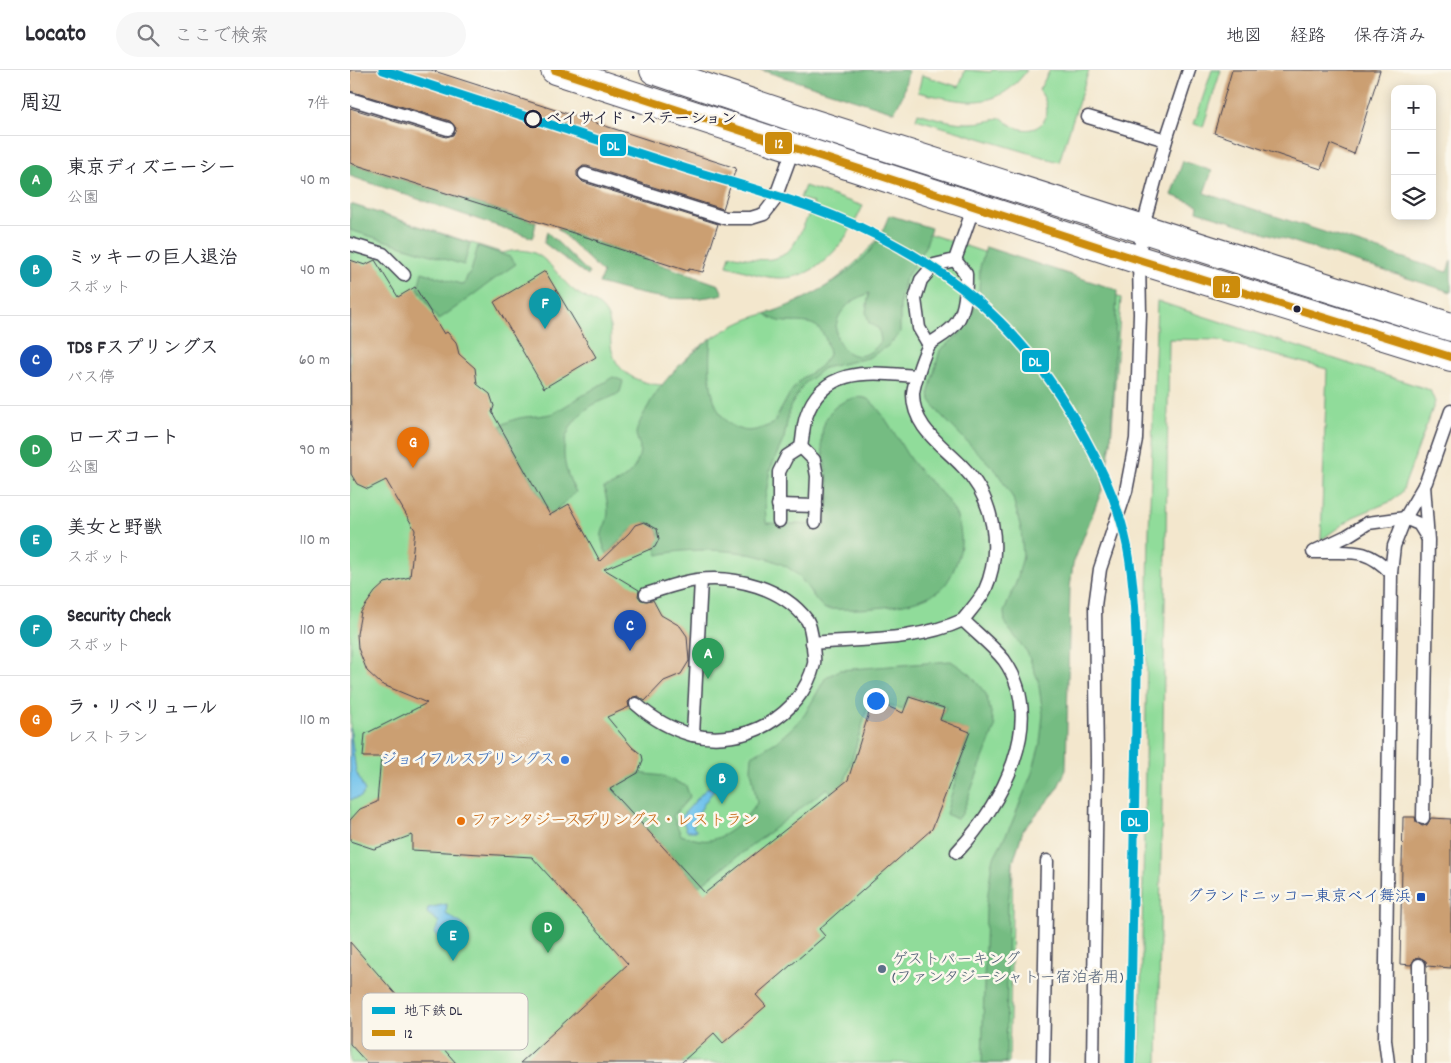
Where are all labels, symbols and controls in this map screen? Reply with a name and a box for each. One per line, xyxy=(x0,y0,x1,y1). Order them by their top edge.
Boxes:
search box xyxy=(116,12,466,57)
text: Locato xyxy=(25,18,86,52)
icon: search xyxy=(134,21,162,49)
text: ここで検索 xyxy=(174,24,269,51)
text: 地図 xyxy=(1226,25,1262,50)
text: 経路 xyxy=(1290,25,1326,50)
text: 保存済み xyxy=(1354,25,1426,50)
map controls xyxy=(1391,85,1436,220)
button: + xyxy=(1391,85,1436,130)
text: 周辺 xyxy=(20,90,62,120)
text: 7件 xyxy=(308,93,330,116)
place label: ベイサイド・ステーション xyxy=(546,108,737,131)
marker: ベイサイド・ステーション xyxy=(524,110,542,128)
button: − xyxy=(1391,130,1436,175)
line badge: 12 xyxy=(764,131,793,155)
line badge: DL xyxy=(599,133,627,157)
text: 12 xyxy=(774,135,784,155)
text: DL xyxy=(607,137,620,157)
text: 東京ディズニーシー xyxy=(67,156,236,183)
text: A xyxy=(32,169,40,192)
text: 40 m xyxy=(300,169,330,192)
button: layers xyxy=(1391,175,1436,220)
text: 公園 xyxy=(67,187,99,210)
text: ミッキーの巨人退治 xyxy=(67,246,238,273)
text: B xyxy=(32,259,40,282)
text: 40 m xyxy=(300,259,330,282)
line badge: 12 xyxy=(1212,275,1241,299)
text: スポット xyxy=(67,277,131,300)
text: 12 xyxy=(1221,279,1231,299)
pin: F xyxy=(529,288,561,329)
unlabelled marker xyxy=(1292,304,1302,314)
text: TDS Fスプリングス xyxy=(67,336,218,363)
text: C xyxy=(32,349,40,372)
text: 60 m xyxy=(299,349,330,372)
line badge: DL xyxy=(1021,349,1050,373)
text: DL xyxy=(1029,353,1042,373)
text: バス停 xyxy=(67,367,115,390)
text: ローズコート xyxy=(67,426,179,453)
pin: G xyxy=(397,427,429,468)
text: D xyxy=(32,439,40,462)
text: 90 m xyxy=(299,439,330,462)
text: 公園 xyxy=(67,457,99,480)
text: 美女と野獣 xyxy=(67,516,162,543)
text: E xyxy=(32,529,40,552)
text: 110 m xyxy=(300,529,330,552)
text: スポット xyxy=(67,547,131,570)
text: Security Check xyxy=(67,604,171,631)
pin: C xyxy=(614,610,646,651)
text: F xyxy=(32,619,40,642)
text: 110 m xyxy=(300,619,330,642)
text: スポット xyxy=(67,635,131,658)
pin: A xyxy=(692,638,724,679)
your location xyxy=(863,688,889,714)
text: ラ・リベリュール xyxy=(67,696,218,723)
text: G xyxy=(32,709,40,732)
text: 110 m xyxy=(300,709,330,732)
text: レストラン xyxy=(67,727,148,750)
place label: ジョイフルスプリングス xyxy=(381,749,555,772)
marker: ジョイフルスプリングス xyxy=(559,754,571,766)
pin: B xyxy=(706,763,738,804)
line badge: DL xyxy=(1120,809,1149,833)
place label: ファンタジースプリングス・レストラン xyxy=(471,810,758,833)
text: DL xyxy=(1128,813,1141,833)
marker: ファンタジースプリングス・レストラン xyxy=(455,815,467,827)
place label: グランドニッコー東京ベイ舞浜 xyxy=(1187,886,1411,909)
marker: グランドニッコー東京ベイ舞浜 xyxy=(1415,891,1427,903)
pin: D xyxy=(532,912,564,953)
pin: E xyxy=(437,920,469,961)
place label: ゲストパーキング (ファンタジーシャトー宿泊者用) xyxy=(892,949,1124,990)
marker: ゲストパーキング (ファンタジーシャトー宿泊者用) xyxy=(876,963,888,975)
legend xyxy=(362,993,528,1050)
text: 地下鉄 DL xyxy=(404,1002,462,1022)
text: 12 xyxy=(404,1025,413,1045)

